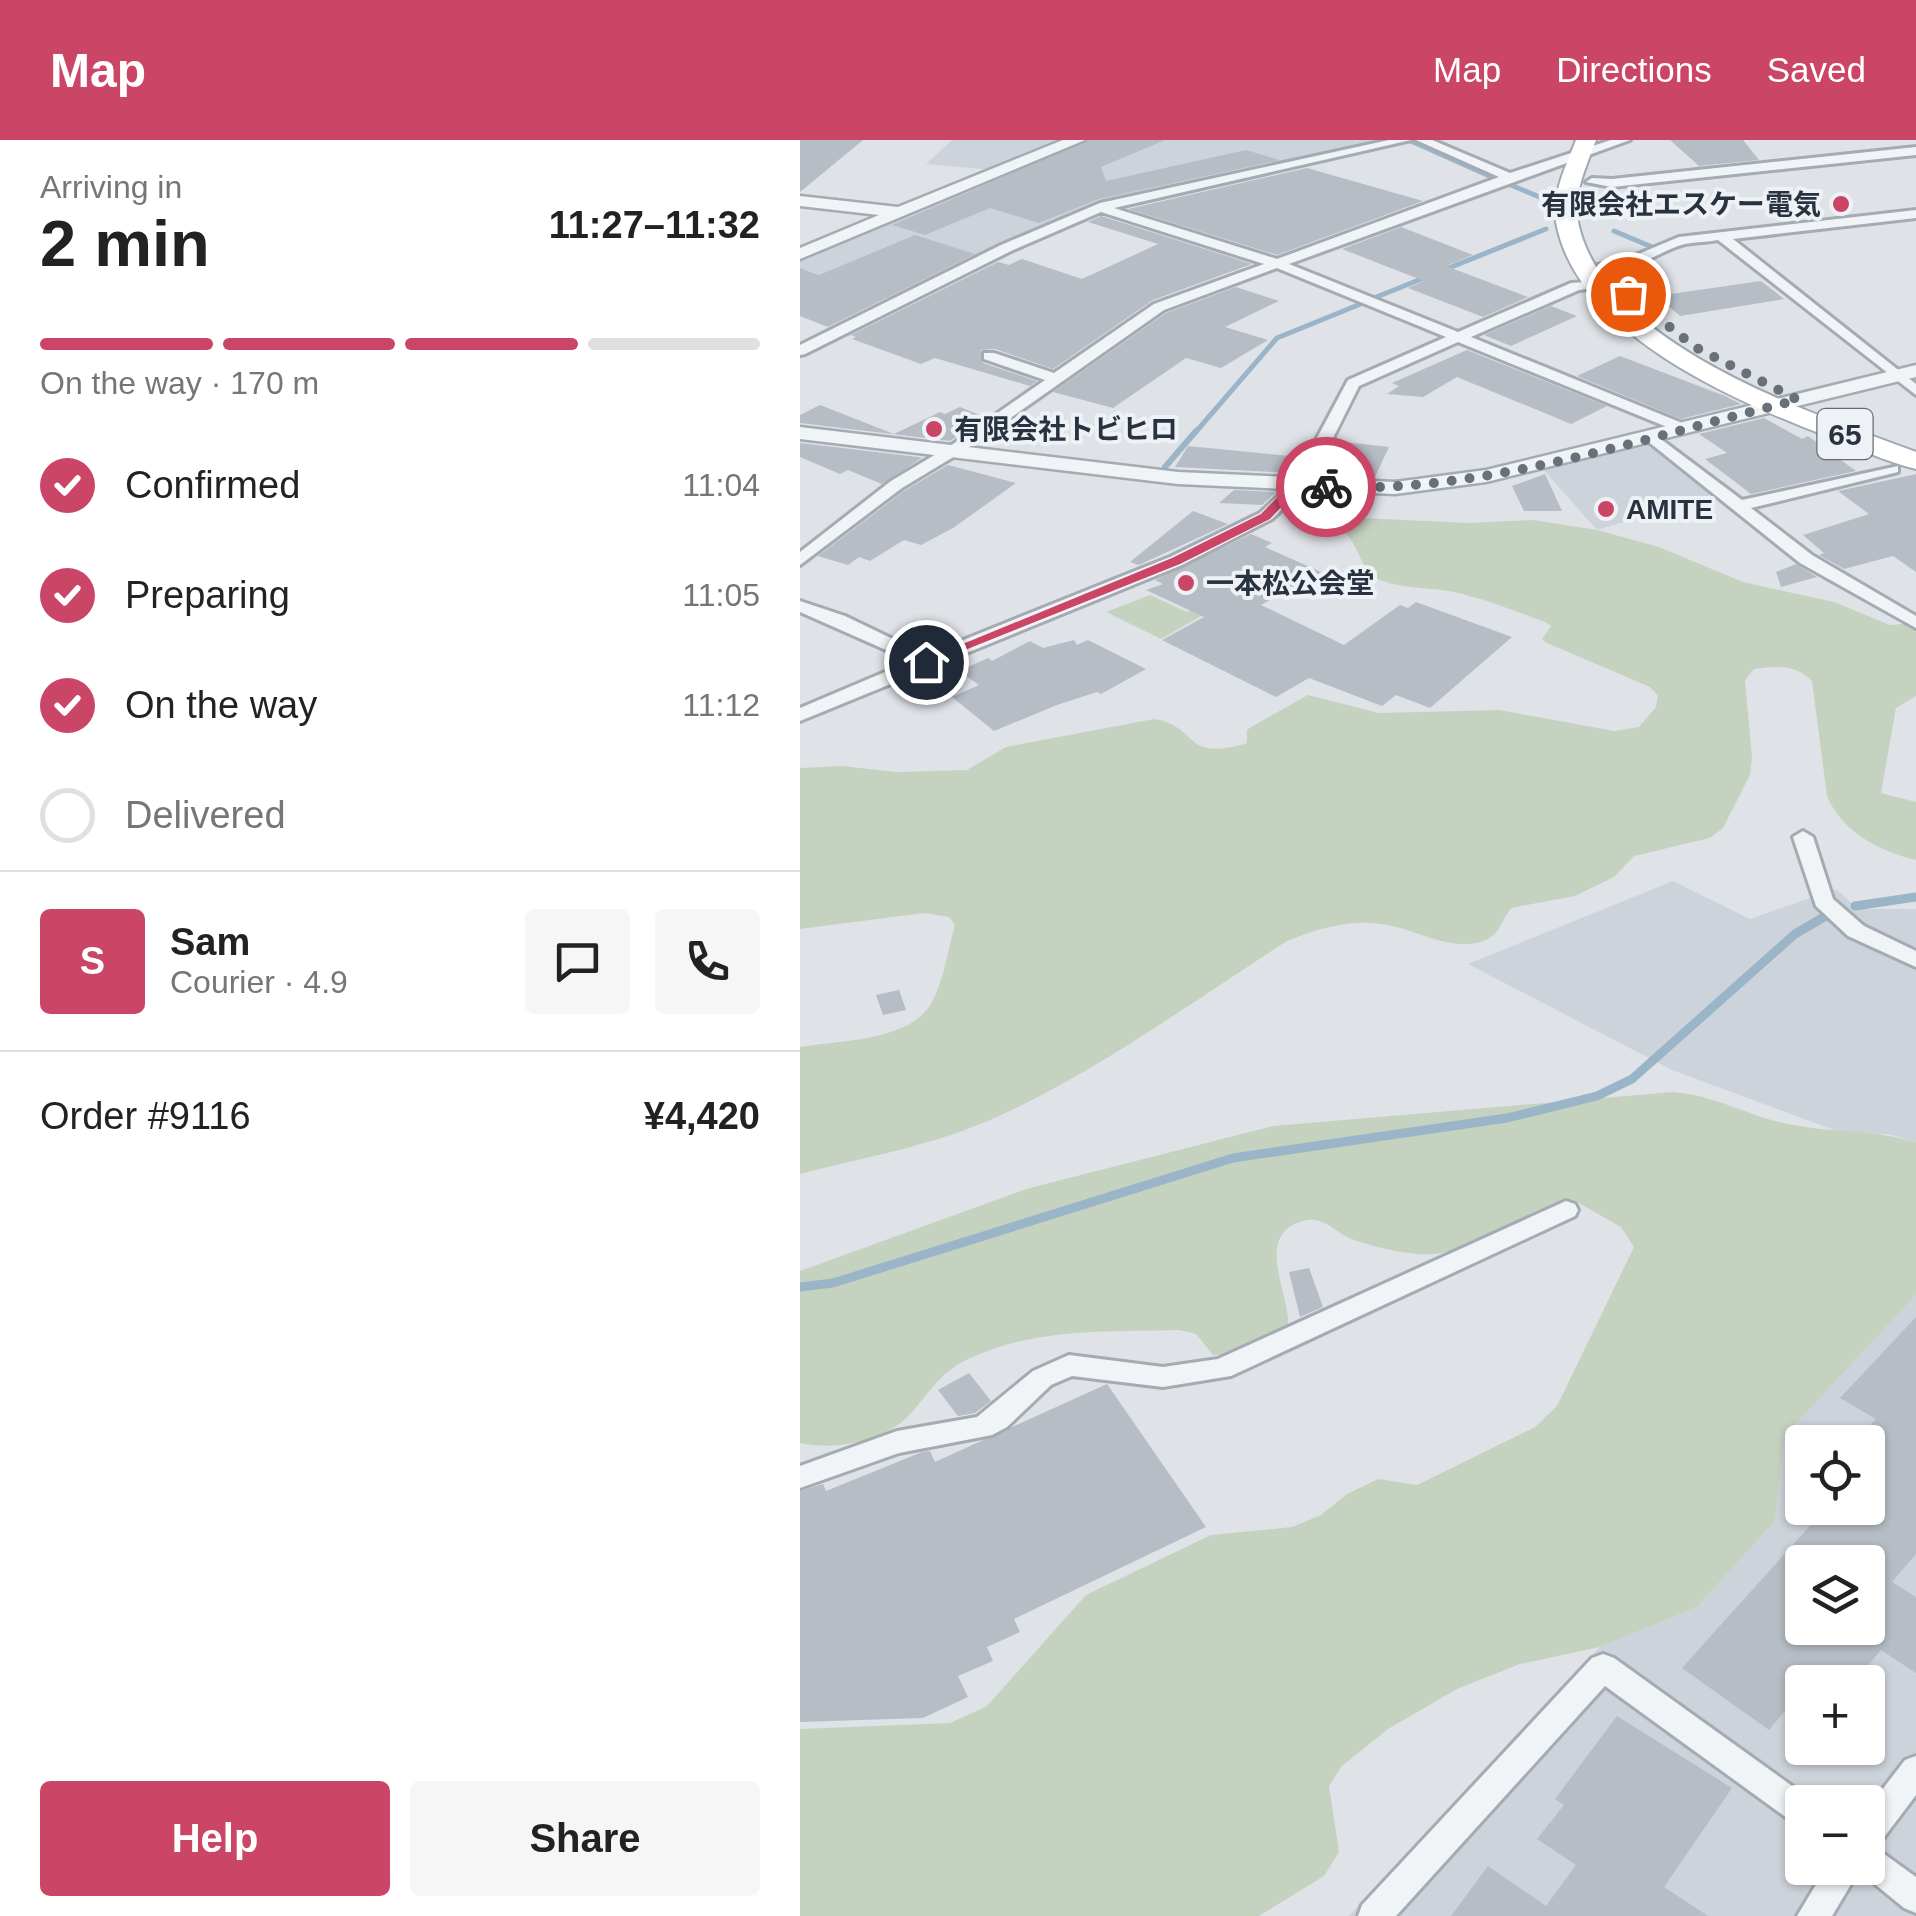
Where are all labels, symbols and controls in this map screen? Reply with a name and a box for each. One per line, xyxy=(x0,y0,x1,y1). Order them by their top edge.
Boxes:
text: Map xyxy=(50,44,146,97)
text: Map xyxy=(1433,50,1501,89)
text: Directions xyxy=(1556,50,1712,89)
text: Saved xyxy=(1767,50,1866,89)
text: Arriving in xyxy=(40,169,182,205)
place label: 有限会社エスケー電気 xyxy=(1541,189,1821,220)
marker: 有限会社エスケー電気 xyxy=(1830,193,1852,215)
text: 11:27–11:32 xyxy=(549,204,760,246)
text: 2 min xyxy=(40,207,210,280)
pin xyxy=(1586,252,1671,337)
icon: bag xyxy=(1601,267,1656,322)
text: On the way · 170 m xyxy=(40,365,319,401)
road number: 65 xyxy=(1818,409,1872,459)
place label: 有限会社トビヒロ xyxy=(954,414,1178,445)
marker: 有限会社トビヒロ xyxy=(923,418,945,440)
courier xyxy=(1276,437,1376,537)
icon: check xyxy=(40,458,95,513)
icon: bike xyxy=(1299,460,1354,515)
text: Confirmed xyxy=(125,464,300,506)
text: 11:04 xyxy=(682,467,760,503)
place label: AMITE xyxy=(1626,494,1713,525)
marker: AMITE xyxy=(1595,498,1617,520)
icon: check xyxy=(40,568,95,623)
place label: 一本松公会堂 xyxy=(1206,568,1374,599)
marker: 一本松公会堂 xyxy=(1175,572,1197,594)
text: Preparing xyxy=(125,574,290,616)
text: 11:05 xyxy=(682,577,760,613)
pin xyxy=(884,620,969,705)
icon: home xyxy=(899,635,954,690)
icon: check xyxy=(40,678,95,733)
text: On the way xyxy=(125,684,317,726)
text: 11:12 xyxy=(682,687,760,723)
text: Delivered xyxy=(125,794,286,836)
button: chat xyxy=(525,909,630,1014)
button: phone xyxy=(655,909,760,1014)
text: Sam xyxy=(170,921,250,963)
text: S xyxy=(80,940,105,982)
text: Courier · 4.9 xyxy=(170,964,348,1000)
text: Order #9116 xyxy=(40,1095,251,1137)
text: ¥4,420 xyxy=(644,1095,760,1137)
map controls xyxy=(1785,1425,1885,1885)
button: locate xyxy=(1785,1425,1885,1525)
button: layers xyxy=(1785,1545,1885,1645)
button: + xyxy=(1785,1665,1885,1765)
button: Help xyxy=(40,1781,390,1896)
button: Share xyxy=(410,1781,760,1896)
button: − xyxy=(1785,1785,1885,1885)

